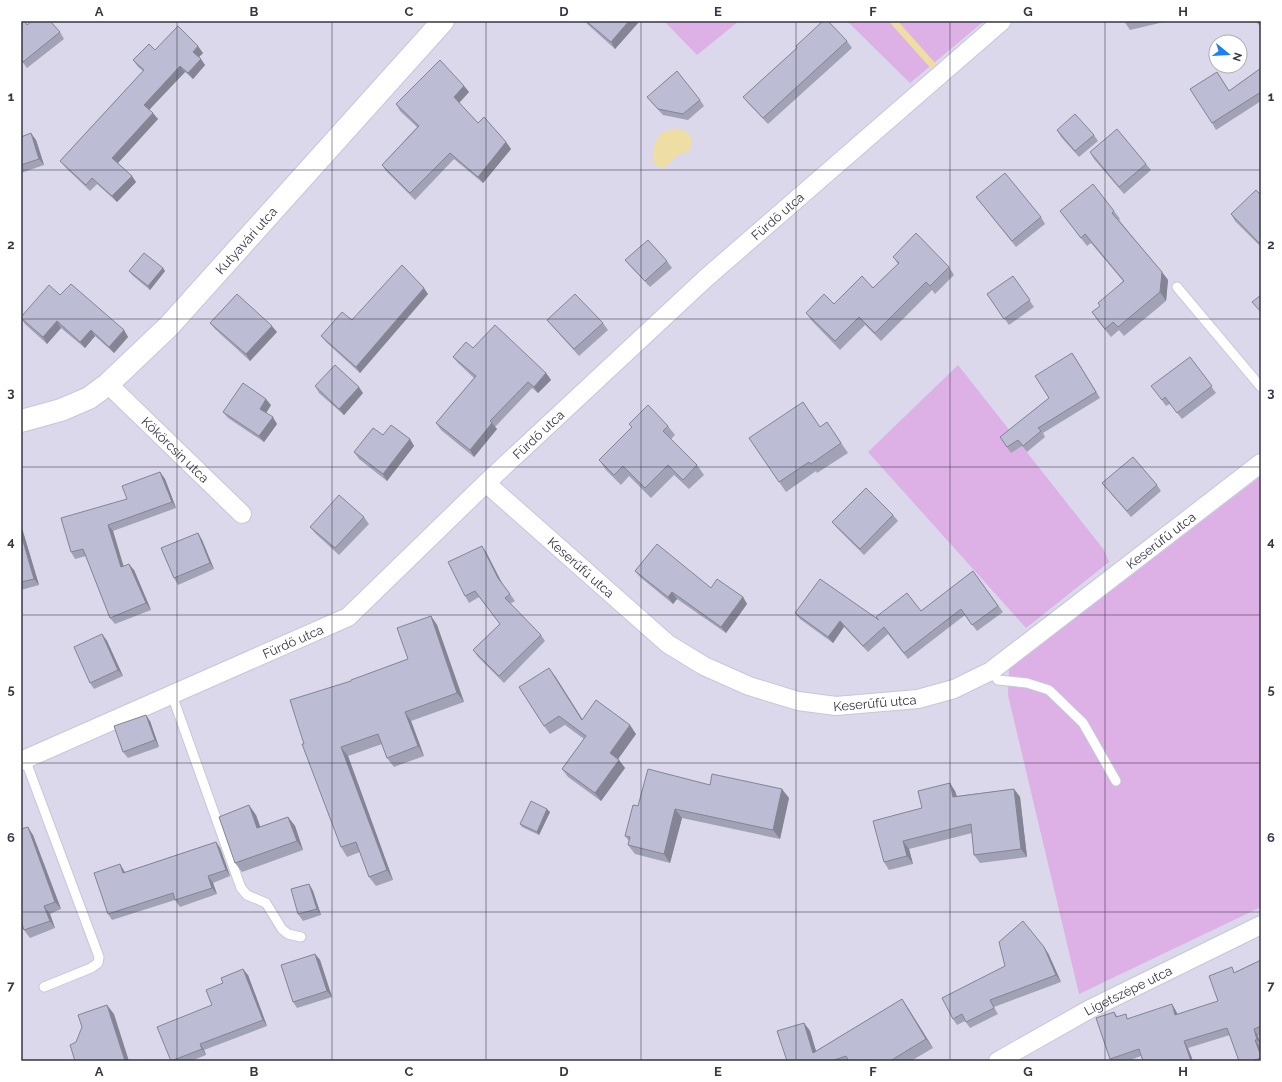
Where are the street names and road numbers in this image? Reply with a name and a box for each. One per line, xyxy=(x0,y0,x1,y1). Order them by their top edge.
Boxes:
street label: Fürdő utca xyxy=(748,189,807,243)
street label: Kutyavári utca xyxy=(212,204,280,277)
street label: Fürdő utca xyxy=(510,407,567,462)
street label: Kökörcsin utca xyxy=(138,414,212,486)
street label: Keserűfű utca xyxy=(1123,509,1199,572)
street label: Keserűfű utca xyxy=(545,534,617,601)
street label: Fürdő utca xyxy=(260,622,326,662)
street label: Keserűfű utca xyxy=(833,692,917,714)
street label: Ligetszépe utca xyxy=(1082,963,1175,1019)

